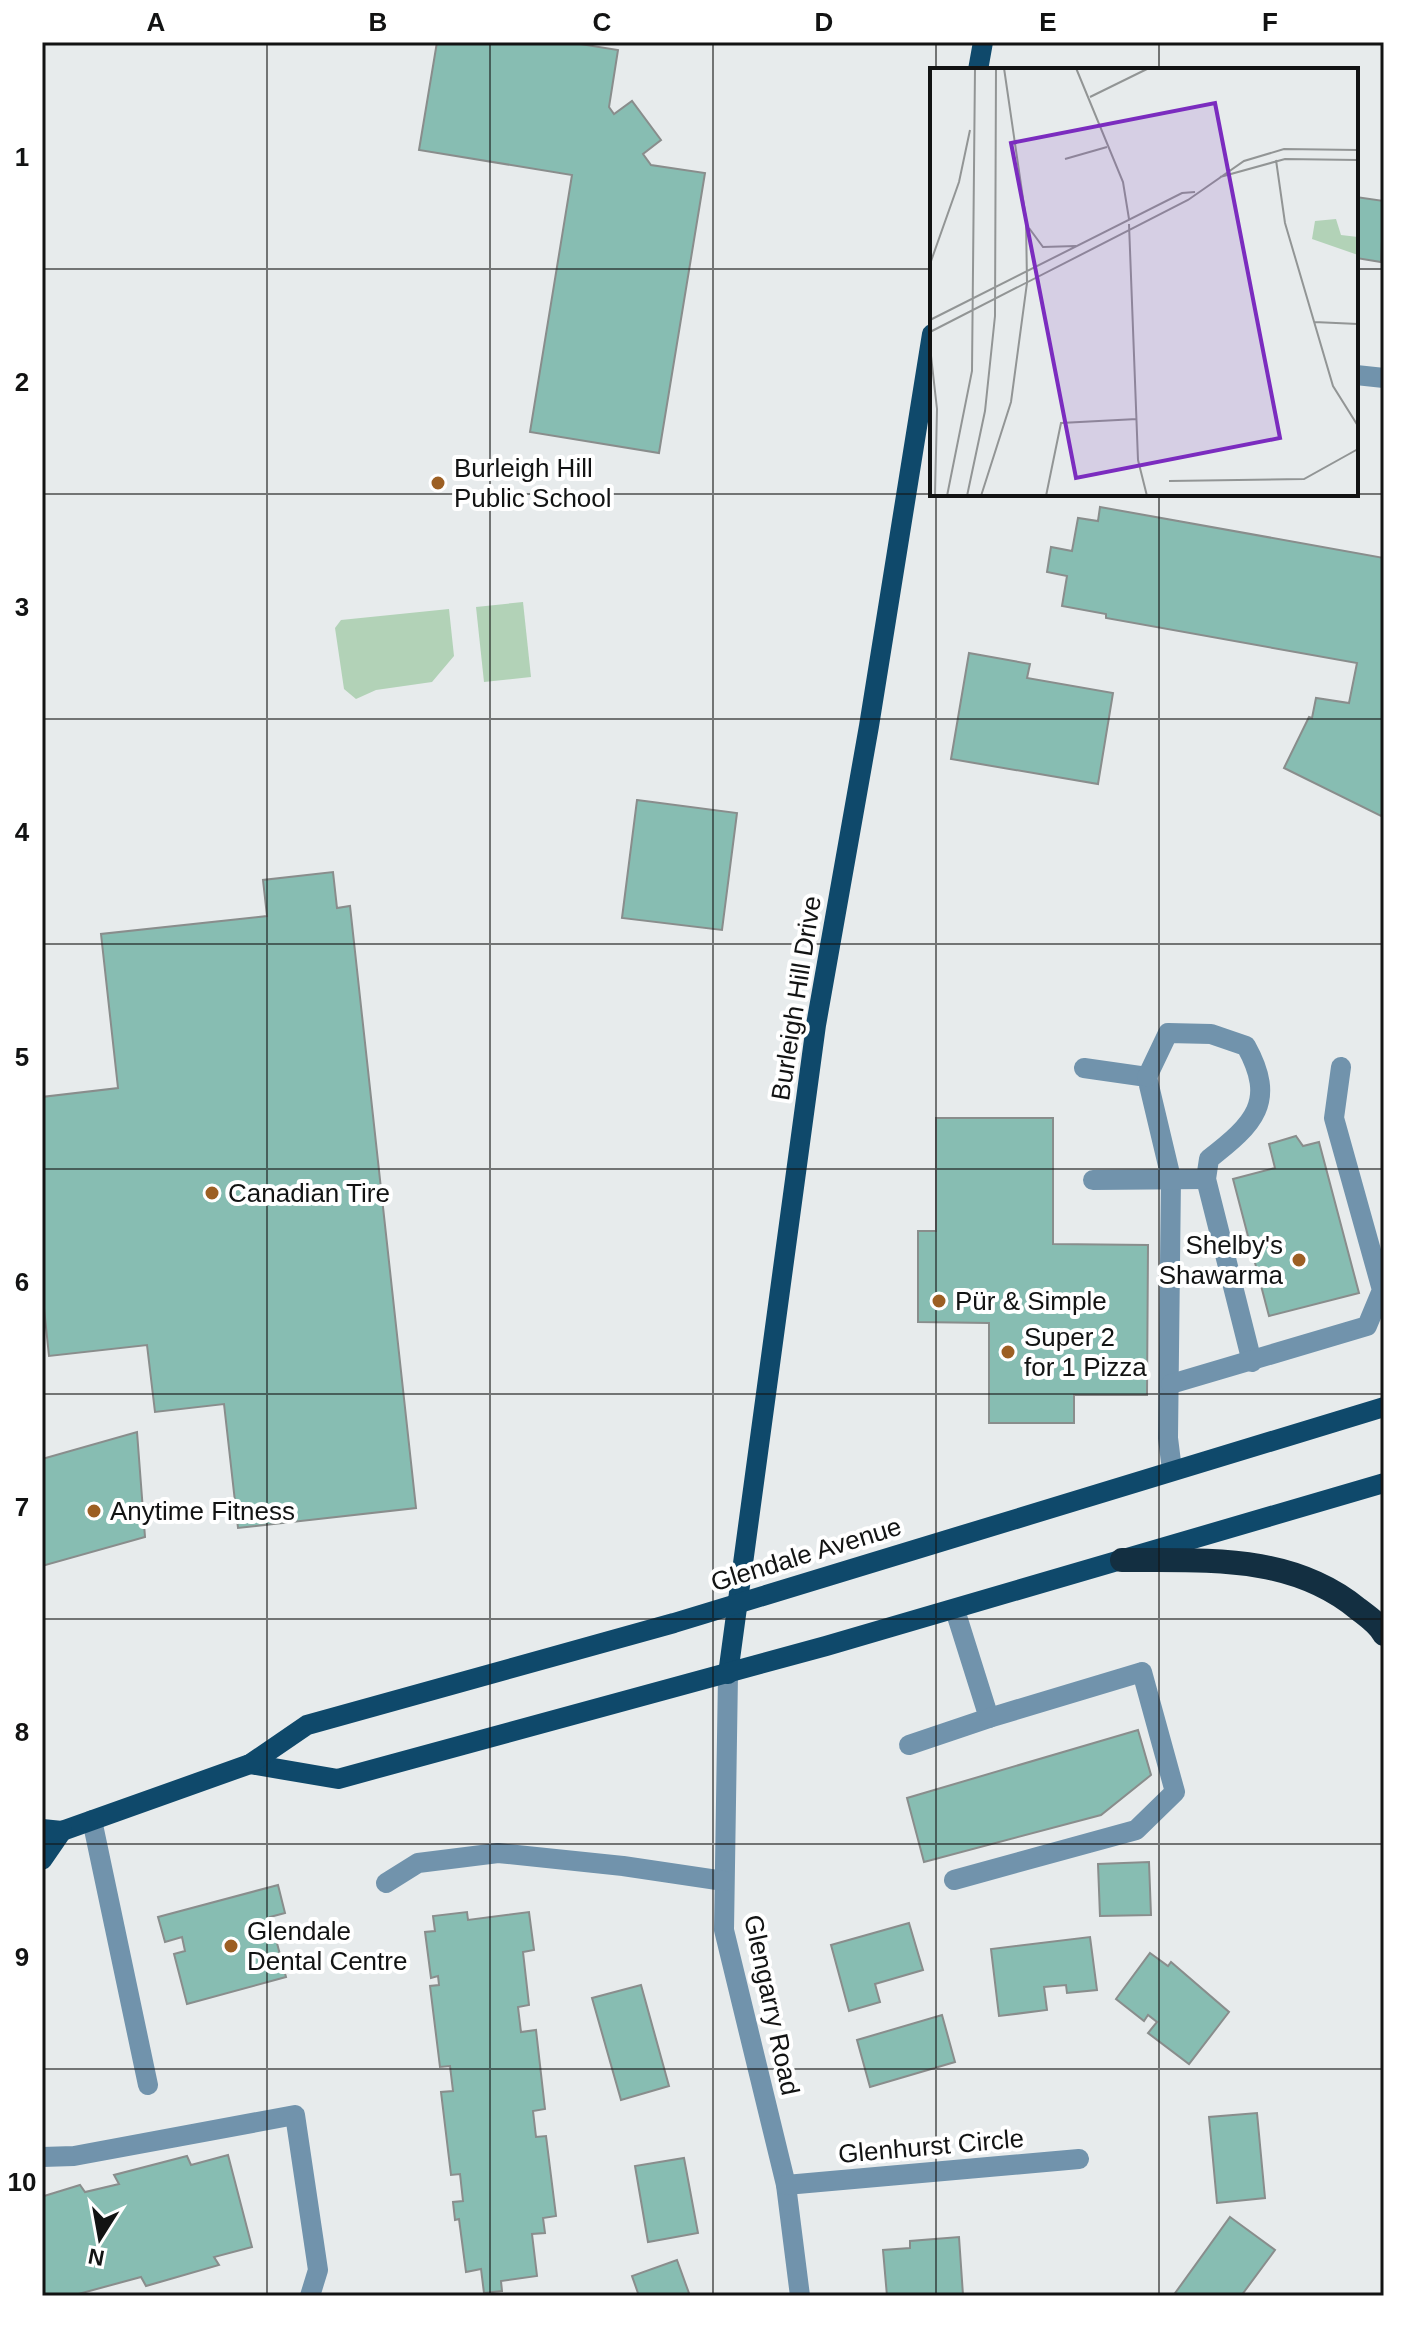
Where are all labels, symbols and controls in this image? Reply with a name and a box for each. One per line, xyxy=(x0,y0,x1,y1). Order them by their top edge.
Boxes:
text: A xyxy=(147,7,166,37)
text: B xyxy=(369,7,387,37)
text: C xyxy=(593,7,612,37)
text: D xyxy=(815,7,833,37)
text: E xyxy=(1039,7,1057,37)
text: F xyxy=(1262,7,1278,37)
inset map xyxy=(930,68,1358,496)
text: 1 xyxy=(15,142,29,172)
text: 2 xyxy=(15,367,29,397)
place label: Burleigh Hill Public School xyxy=(454,453,612,513)
marker: Burleigh Hill Public School xyxy=(429,474,447,492)
text: 3 xyxy=(15,592,29,622)
text: 4 xyxy=(15,817,30,847)
street label: Burleigh Hill Drive xyxy=(765,894,827,1102)
text: 5 xyxy=(15,1042,29,1072)
place label: Canadian Tire xyxy=(228,1178,390,1208)
marker: Canadian Tire xyxy=(203,1184,221,1202)
place label: Shelby's Shawarma xyxy=(1159,1230,1284,1290)
marker: Shelby's Shawarma xyxy=(1290,1251,1308,1269)
text: 6 xyxy=(15,1267,29,1297)
place label: Pür & Simple xyxy=(955,1286,1107,1316)
marker: Pür & Simple xyxy=(930,1292,948,1310)
place label: Super 2 for 1 Pizza xyxy=(1024,1322,1147,1382)
marker: Super 2 for 1 Pizza xyxy=(999,1343,1017,1361)
text: 7 xyxy=(15,1492,29,1522)
place label: Anytime Fitness xyxy=(110,1496,295,1526)
marker: Anytime Fitness xyxy=(85,1502,103,1520)
street label: Glendale Avenue xyxy=(707,1511,905,1597)
text: 8 xyxy=(15,1717,29,1747)
street label: Glengarry Road xyxy=(738,1912,806,2098)
place label: Glendale Dental Centre xyxy=(247,1916,407,1976)
marker: Glendale Dental Centre xyxy=(222,1937,240,1955)
text: 9 xyxy=(15,1942,29,1972)
street label: Glenhurst Circle xyxy=(837,2123,1025,2169)
text: 10 xyxy=(8,2167,36,2197)
north arrow xyxy=(60,2198,140,2278)
text: N xyxy=(86,2243,106,2271)

